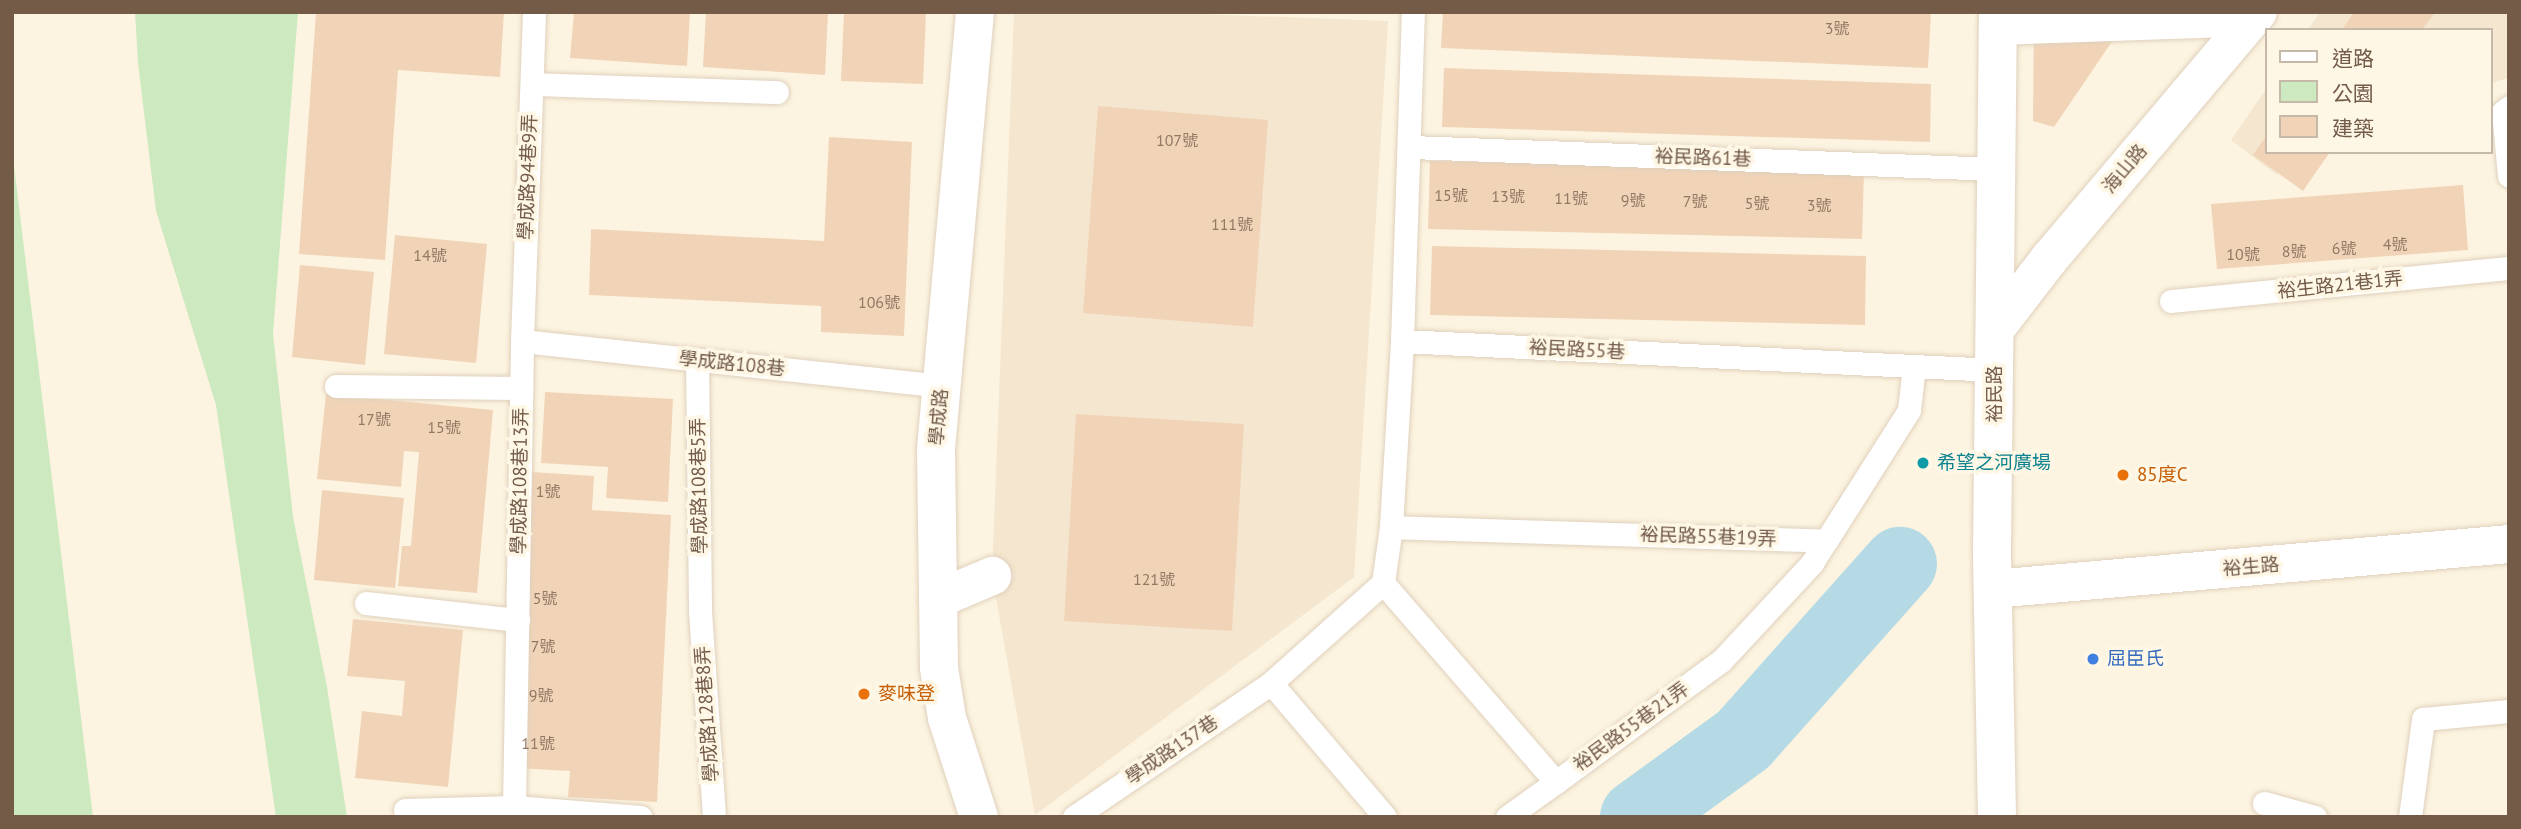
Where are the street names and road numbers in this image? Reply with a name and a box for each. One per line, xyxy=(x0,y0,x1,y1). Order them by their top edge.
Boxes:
street label: 學成路94巷9弄 xyxy=(514,114,542,240)
street label: 海山路 xyxy=(2098,140,2152,198)
street label: 裕民路61巷 xyxy=(1654,145,1752,171)
street label: 裕生路21巷1弄 xyxy=(2276,267,2404,303)
street label: 裕民路55巷 xyxy=(1528,336,1626,364)
street label: 學成路108巷 xyxy=(678,347,786,381)
street label: 裕民路 xyxy=(1984,366,2006,422)
street label: 學成路 xyxy=(925,388,953,446)
street label: 學成路108巷13弄 xyxy=(507,407,533,555)
street label: 學成路108巷5弄 xyxy=(686,418,712,554)
street label: 裕民路55巷19弄 xyxy=(1639,523,1777,551)
street label: 裕生路 xyxy=(2222,553,2280,581)
street label: 學成路128巷8弄 xyxy=(691,645,723,783)
street label: 裕民路55巷21弄 xyxy=(1569,678,1693,776)
street label: 學成路137巷 xyxy=(1121,711,1223,789)

